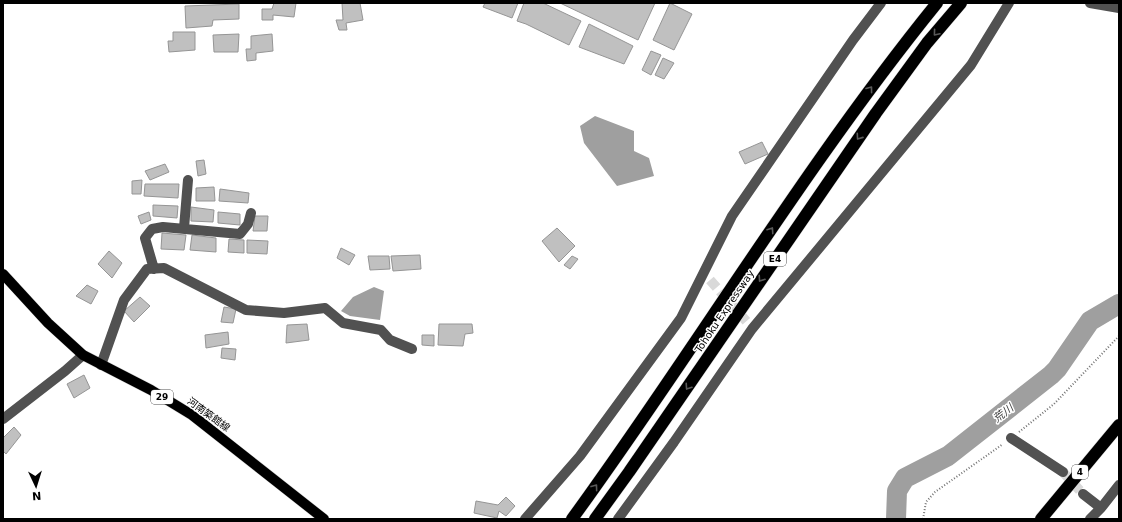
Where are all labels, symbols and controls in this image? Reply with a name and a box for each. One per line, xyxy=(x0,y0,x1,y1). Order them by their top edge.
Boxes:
one-way arrow xyxy=(933,28,940,36)
one-way arrow xyxy=(865,87,872,94)
one-way arrow xyxy=(857,133,864,140)
one-way arrow xyxy=(766,227,774,234)
road number: E4 xyxy=(764,252,786,266)
street label: Tohoku Expressway xyxy=(692,268,756,356)
one-way arrow xyxy=(758,275,766,282)
one-way arrow xyxy=(686,382,693,389)
road number: 29 xyxy=(151,390,173,404)
street label: 河南築館線 xyxy=(185,395,232,434)
water label: 荒川 xyxy=(991,401,1017,425)
road number: 4 xyxy=(1072,465,1088,479)
north arrow xyxy=(16,466,56,506)
one-way arrow xyxy=(590,485,597,492)
text: N xyxy=(32,489,42,502)

